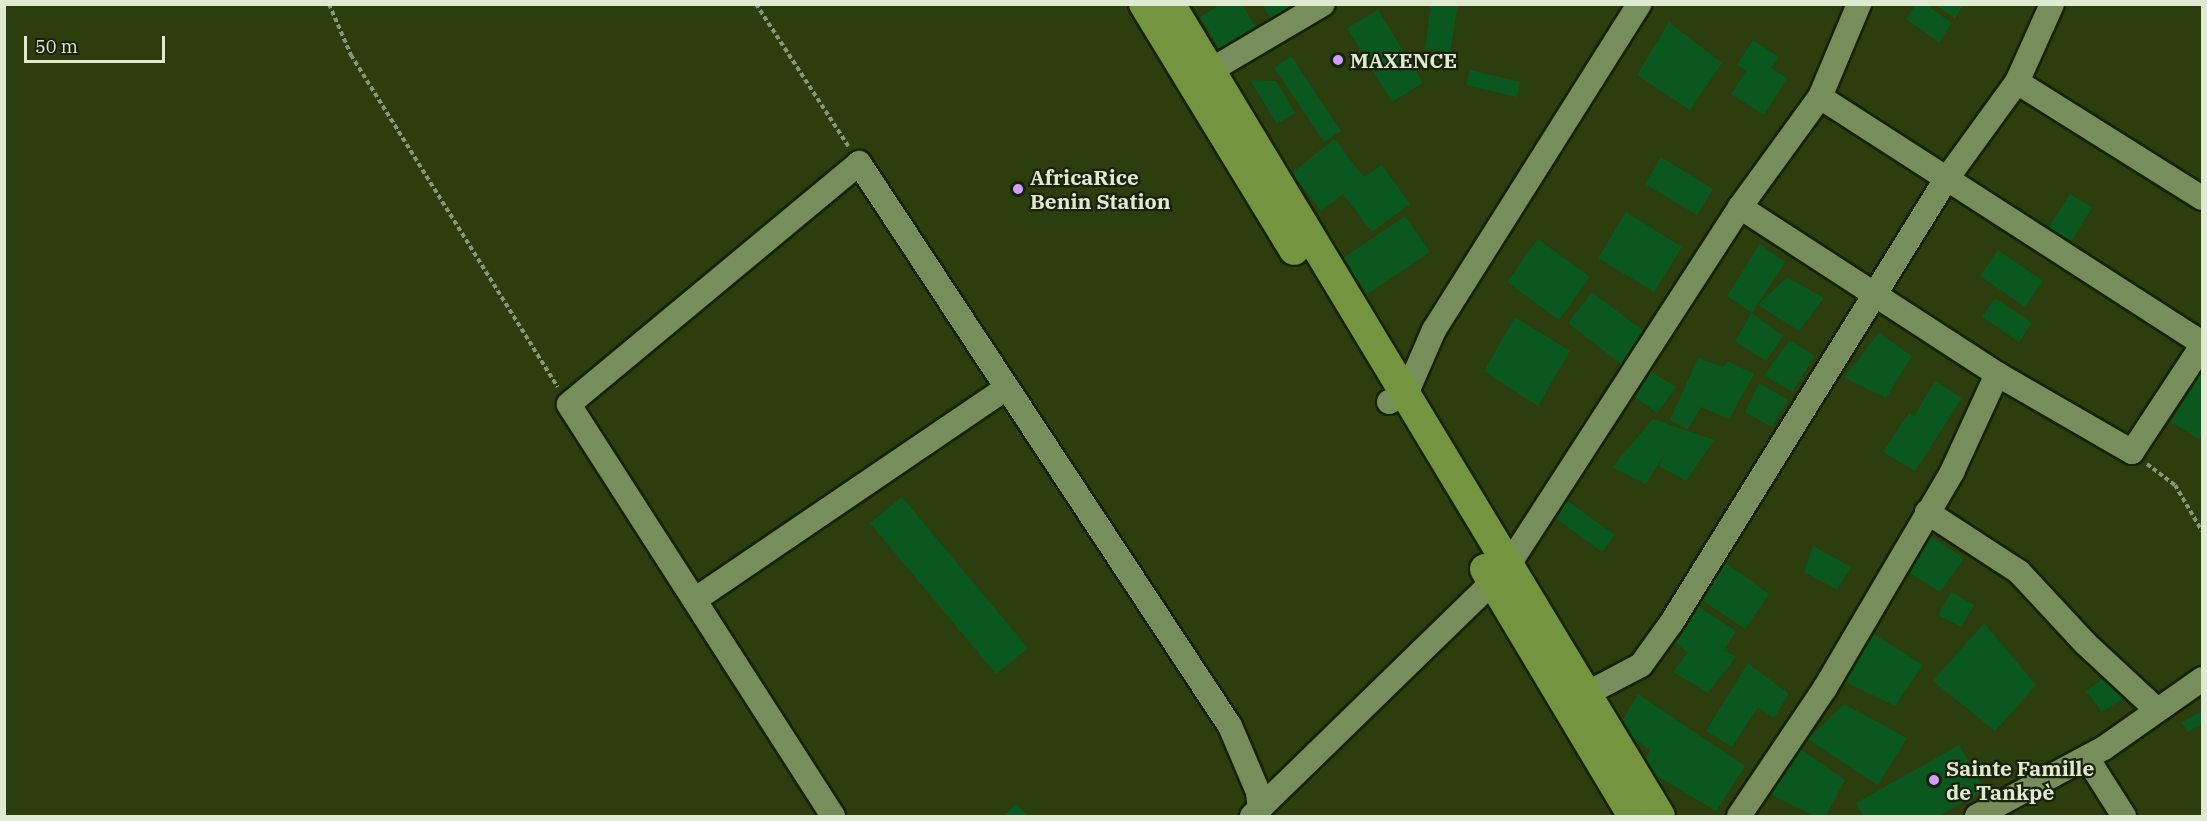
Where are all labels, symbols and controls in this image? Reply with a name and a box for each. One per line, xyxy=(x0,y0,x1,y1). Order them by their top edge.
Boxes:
scale bar xyxy=(27,24,168,62)
text: 50 m xyxy=(35,35,78,58)
place label: MAXENCE xyxy=(1350,47,1457,73)
marker: MAXENCE xyxy=(1331,53,1345,67)
place label: AfricaRice Benin Station xyxy=(1030,164,1171,214)
marker: AfricaRice Benin Station xyxy=(1011,182,1025,196)
place label: Sainte Famille de Tankpè xyxy=(1946,755,2094,805)
marker: Sainte Famille de Tankpè xyxy=(1927,773,1941,787)

